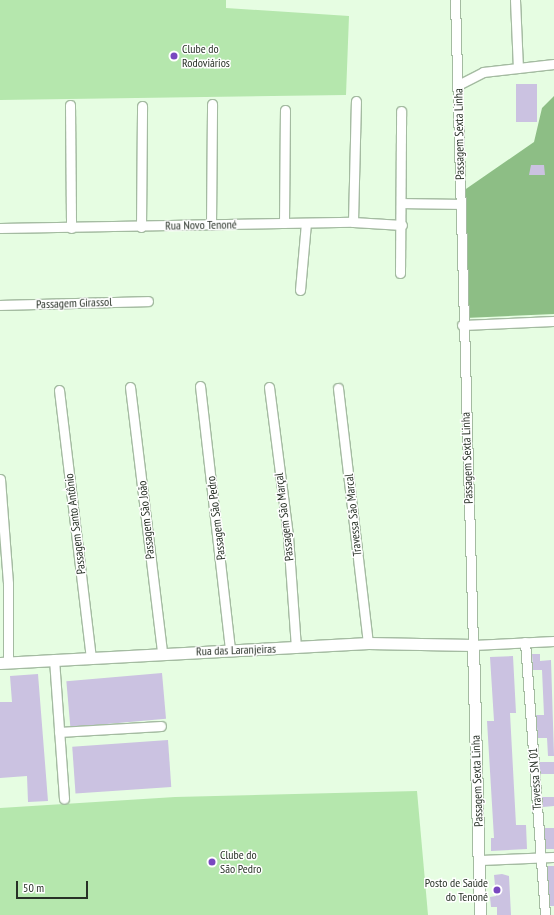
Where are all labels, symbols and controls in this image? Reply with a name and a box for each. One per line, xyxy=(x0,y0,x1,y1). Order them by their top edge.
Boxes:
place label: Clube do Rodoviários xyxy=(182,42,230,70)
marker: Clube do Rodoviários xyxy=(169,51,179,61)
street label: Passagem Sexta Linha xyxy=(451,88,467,180)
street label: Rua Novo Tenoné xyxy=(165,217,237,233)
street label: Passagem Girassol xyxy=(36,294,112,312)
street label: Passagem Sexta Linha xyxy=(458,412,476,504)
street label: Passagem São Marçal xyxy=(271,472,297,562)
street label: Passagem Santo Antônio xyxy=(62,473,88,575)
street label: Travessa São Marcal xyxy=(342,473,364,557)
street label: Passagem São Pedro xyxy=(204,475,228,561)
street label: Passagem São João xyxy=(135,480,157,560)
street label: Rua das Laranjeiras xyxy=(196,641,276,659)
street label: Passagem Sexta Linha xyxy=(468,735,486,827)
street label: Travessa SN 01 xyxy=(526,747,544,811)
place label: Clube do São Pedro xyxy=(220,848,261,876)
marker: Clube do São Pedro xyxy=(207,857,217,867)
scale bar xyxy=(18,873,90,899)
place label: Posto de Saúde do Tenoné xyxy=(425,876,488,904)
text: 50 m xyxy=(23,880,44,895)
marker: Posto de Saúde do Tenoné xyxy=(491,884,503,896)

